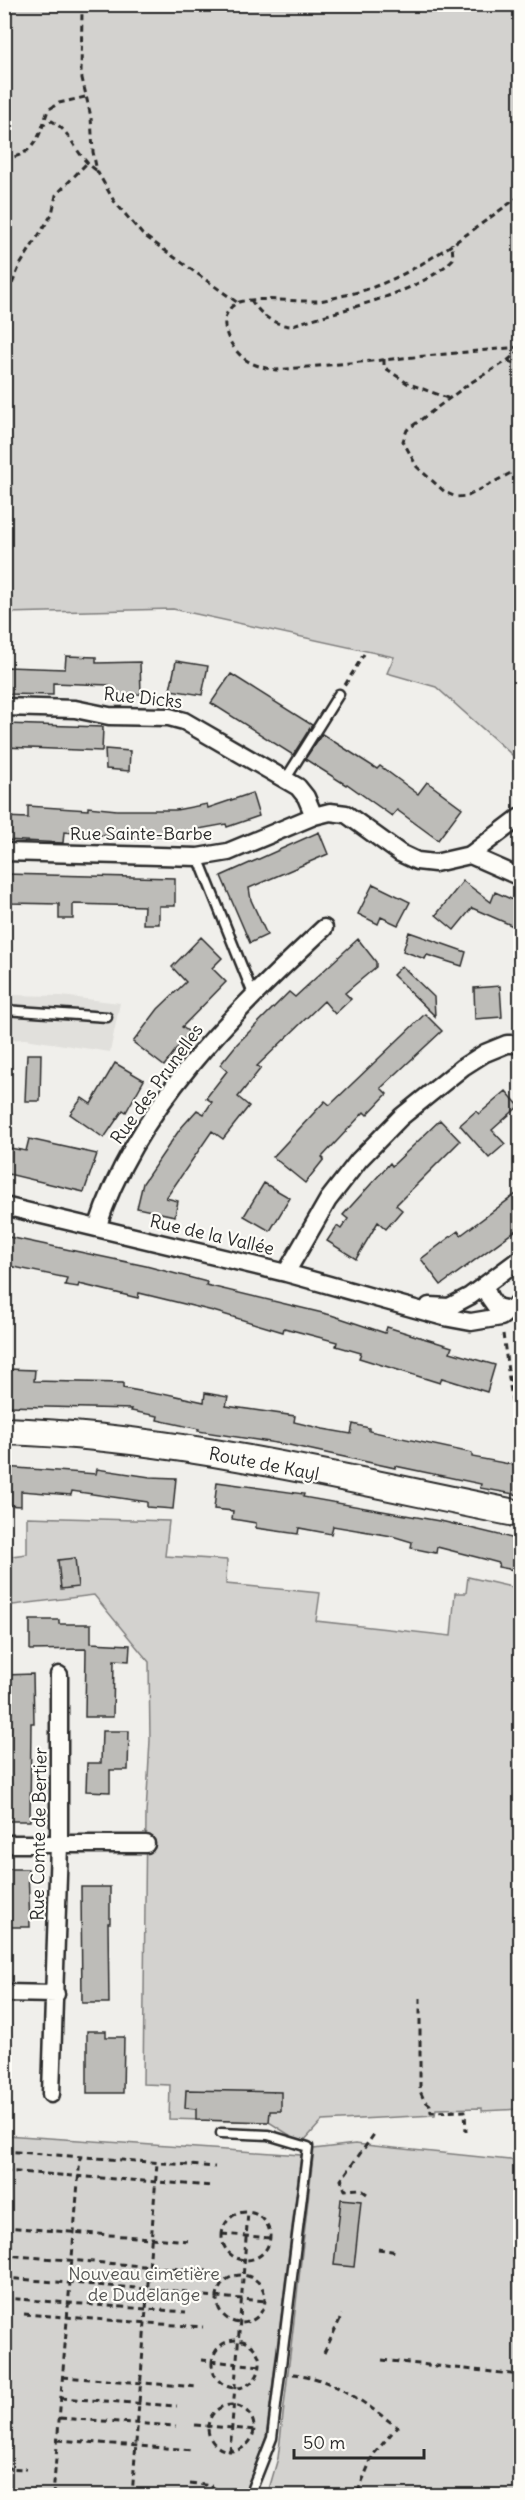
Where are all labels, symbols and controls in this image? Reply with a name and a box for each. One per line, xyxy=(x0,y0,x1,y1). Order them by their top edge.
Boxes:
street label: Rue Dicks xyxy=(103,682,184,713)
street label: Rue Sainte-Barbe xyxy=(70,822,212,845)
street label: Rue des Prunelles xyxy=(105,1019,208,1148)
street label: Rue de la Vallée xyxy=(148,1209,277,1260)
street label: Route de Kayl xyxy=(207,1442,321,1485)
street label: Rue Comte de Bertier xyxy=(25,1746,52,1921)
park label: Nouveau cimetière de Dudelange xyxy=(68,2262,220,2306)
scale bar xyxy=(294,2422,424,2460)
text: 50 m xyxy=(303,2431,345,2454)

